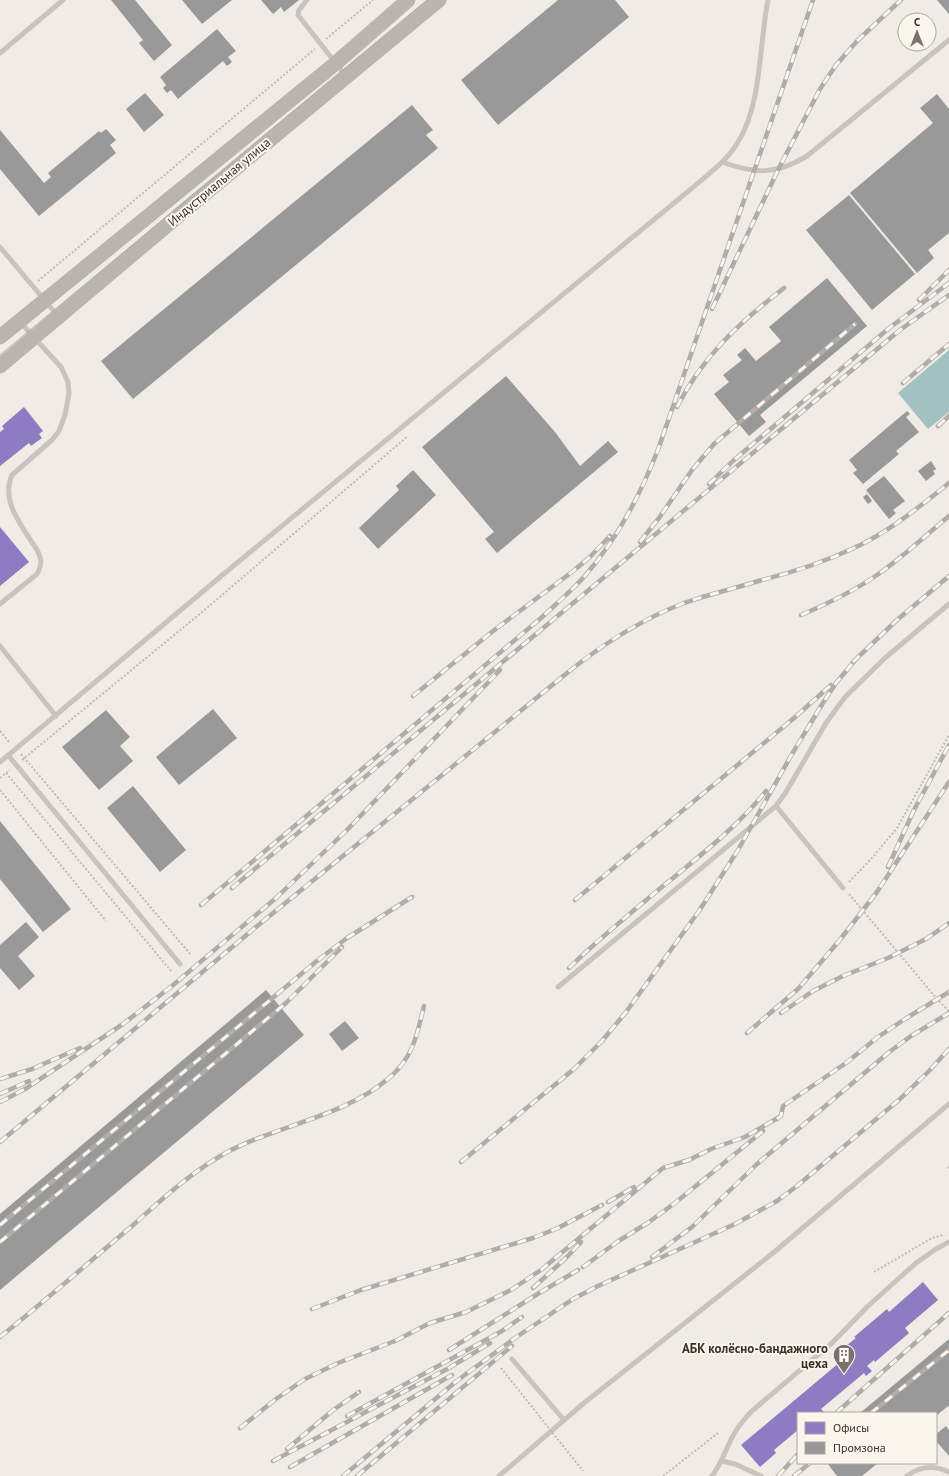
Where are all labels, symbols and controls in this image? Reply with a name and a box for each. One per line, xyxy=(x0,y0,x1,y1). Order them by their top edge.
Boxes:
north arrow xyxy=(897,12,937,52)
text: С xyxy=(914,15,920,29)
street label: Индустриальная улица xyxy=(164,134,274,230)
place label: АБК колёсно-бандажного цеха xyxy=(682,1340,828,1372)
building icon: АБК колёсно-бандажного цеха xyxy=(831,1342,857,1375)
legend xyxy=(797,1412,937,1464)
text: Офисы xyxy=(833,1420,869,1435)
text: Промзона xyxy=(833,1440,886,1455)

